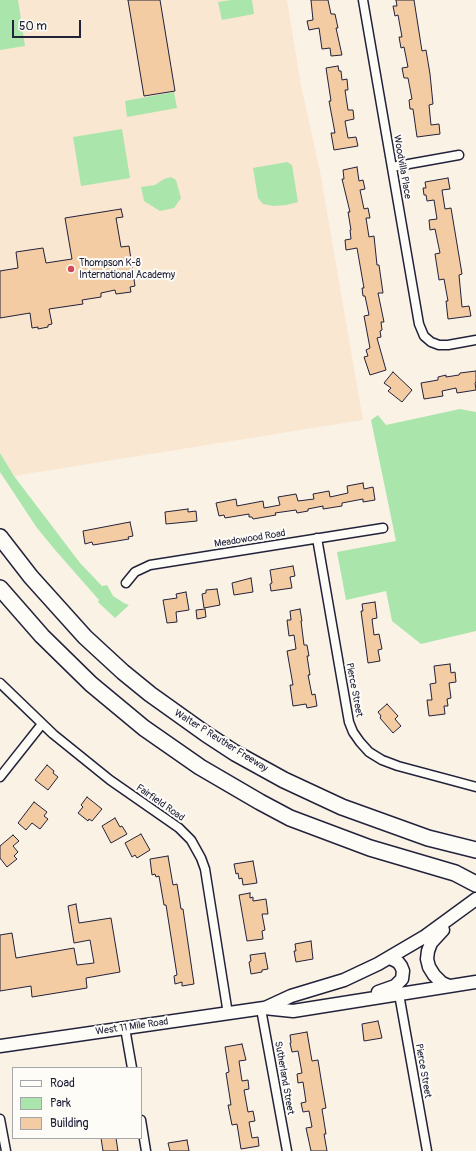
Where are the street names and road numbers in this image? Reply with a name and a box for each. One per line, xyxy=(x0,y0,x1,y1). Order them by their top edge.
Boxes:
street label: Woodvilla Place xyxy=(390,134,414,200)
street label: Meadowood Road xyxy=(213,527,287,551)
street label: Pierce Street xyxy=(343,662,365,718)
street label: Walter P Reuther Freeway xyxy=(172,707,270,775)
street label: Fairfield Road xyxy=(133,782,187,824)
street label: West 11 Mile Road xyxy=(95,1016,169,1038)
street label: Sutherland Street xyxy=(272,1040,296,1116)
street label: Pierce Street xyxy=(412,1043,434,1099)

